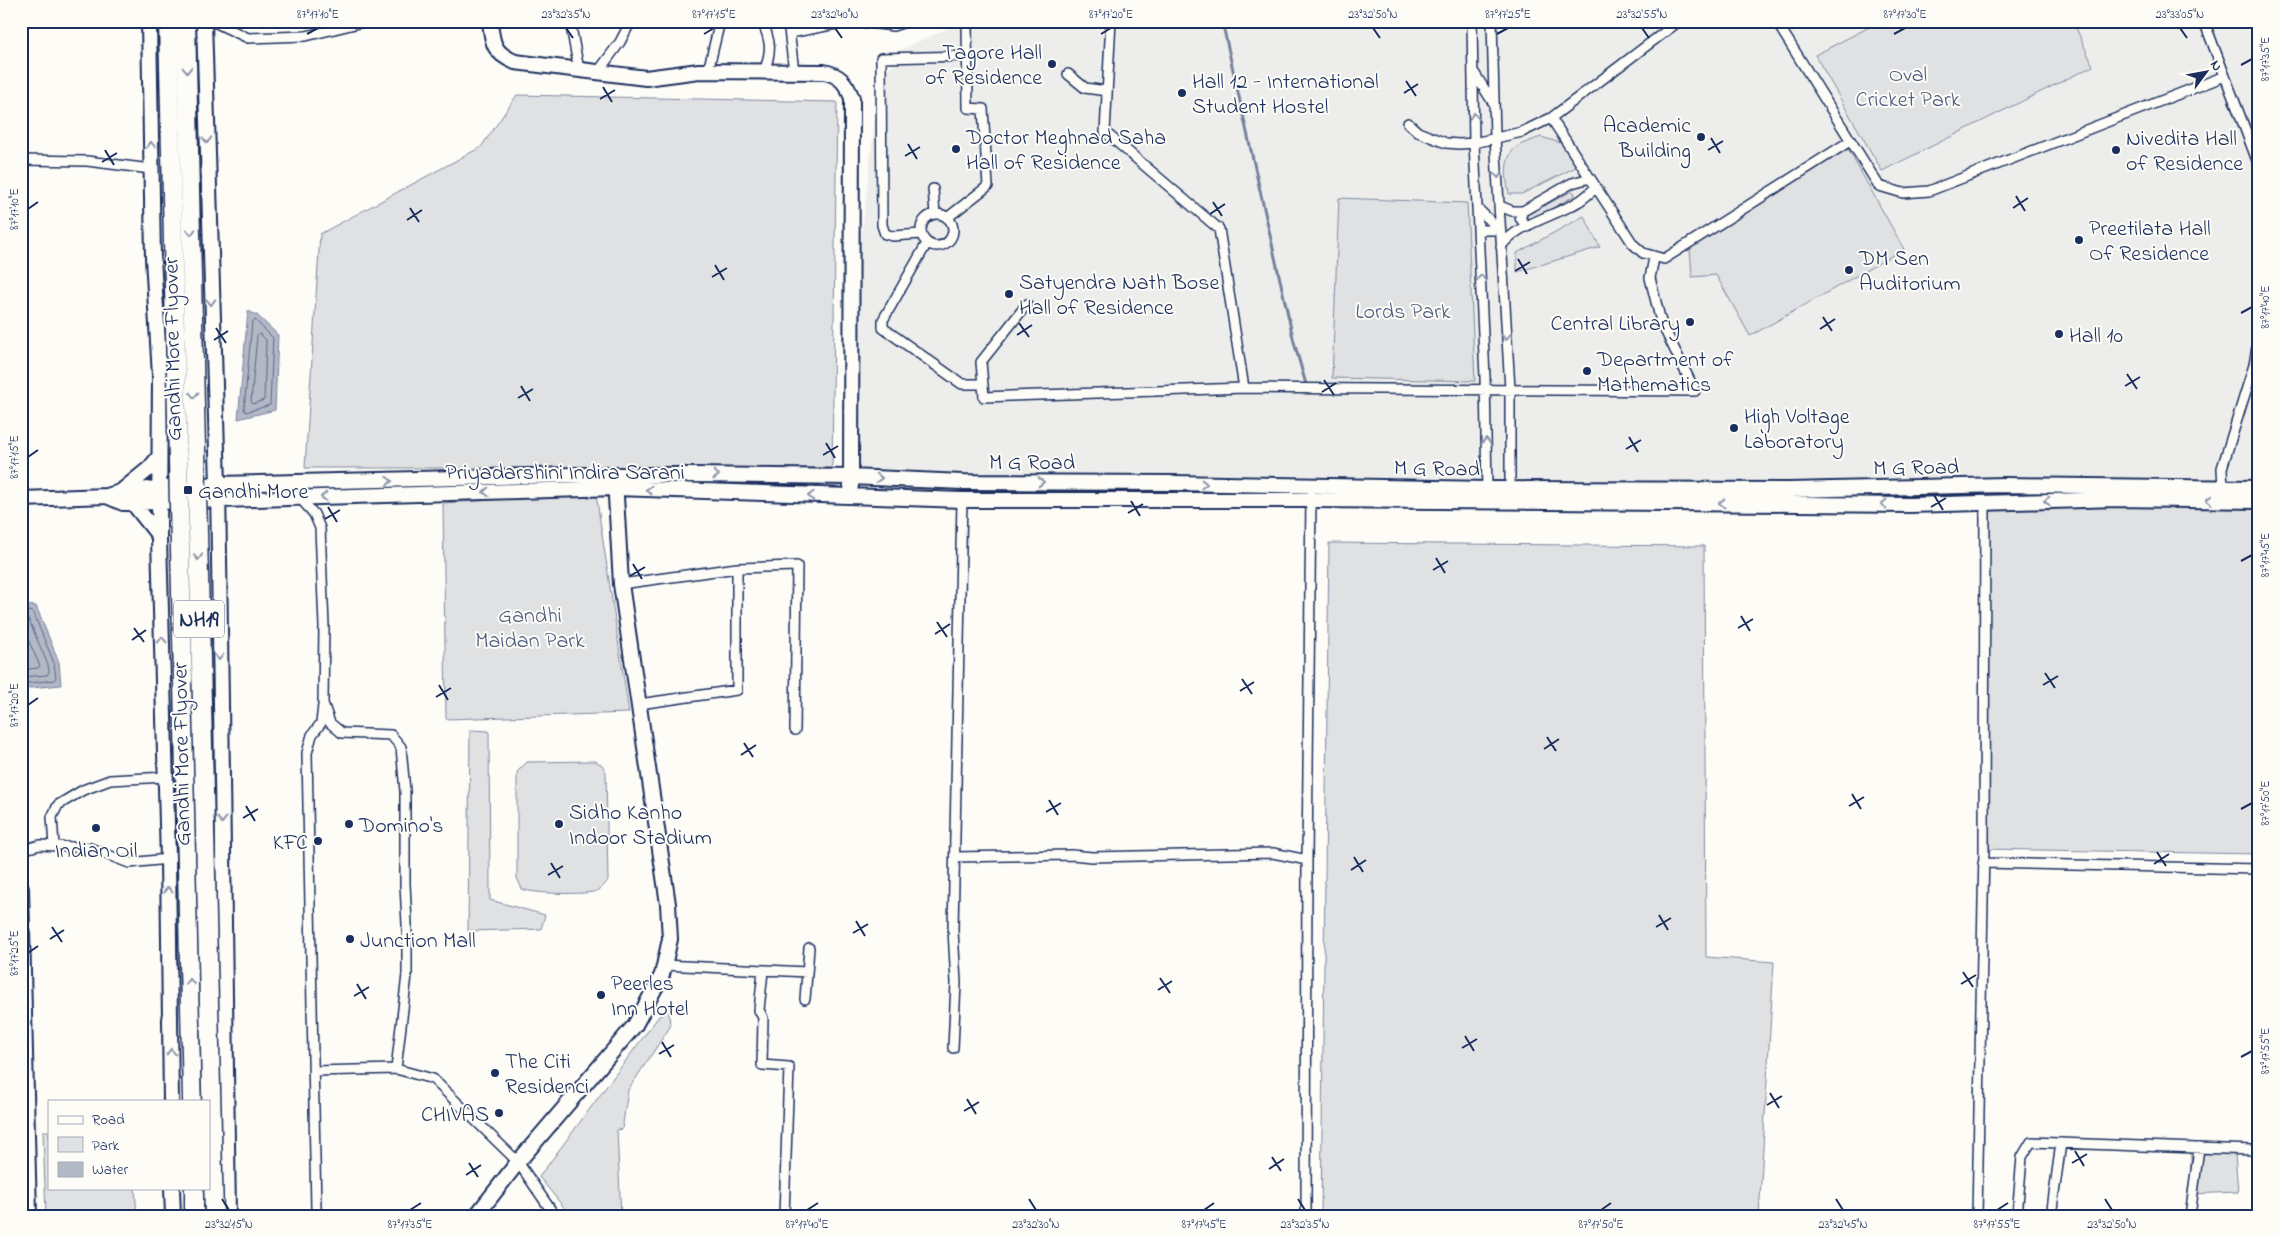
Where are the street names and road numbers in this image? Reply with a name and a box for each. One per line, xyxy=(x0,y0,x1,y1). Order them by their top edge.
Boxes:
street label: Gandhi More Flyover xyxy=(156,257,193,441)
street label: M G Road xyxy=(989,448,1075,480)
street label: M G Road xyxy=(1873,452,1959,486)
street label: M G Road xyxy=(1394,453,1480,487)
street label: Priyadarshini Indira Sarani xyxy=(445,458,685,491)
road number: NH19 xyxy=(174,600,224,638)
street label: Gandhi More Flyover xyxy=(165,662,202,846)

